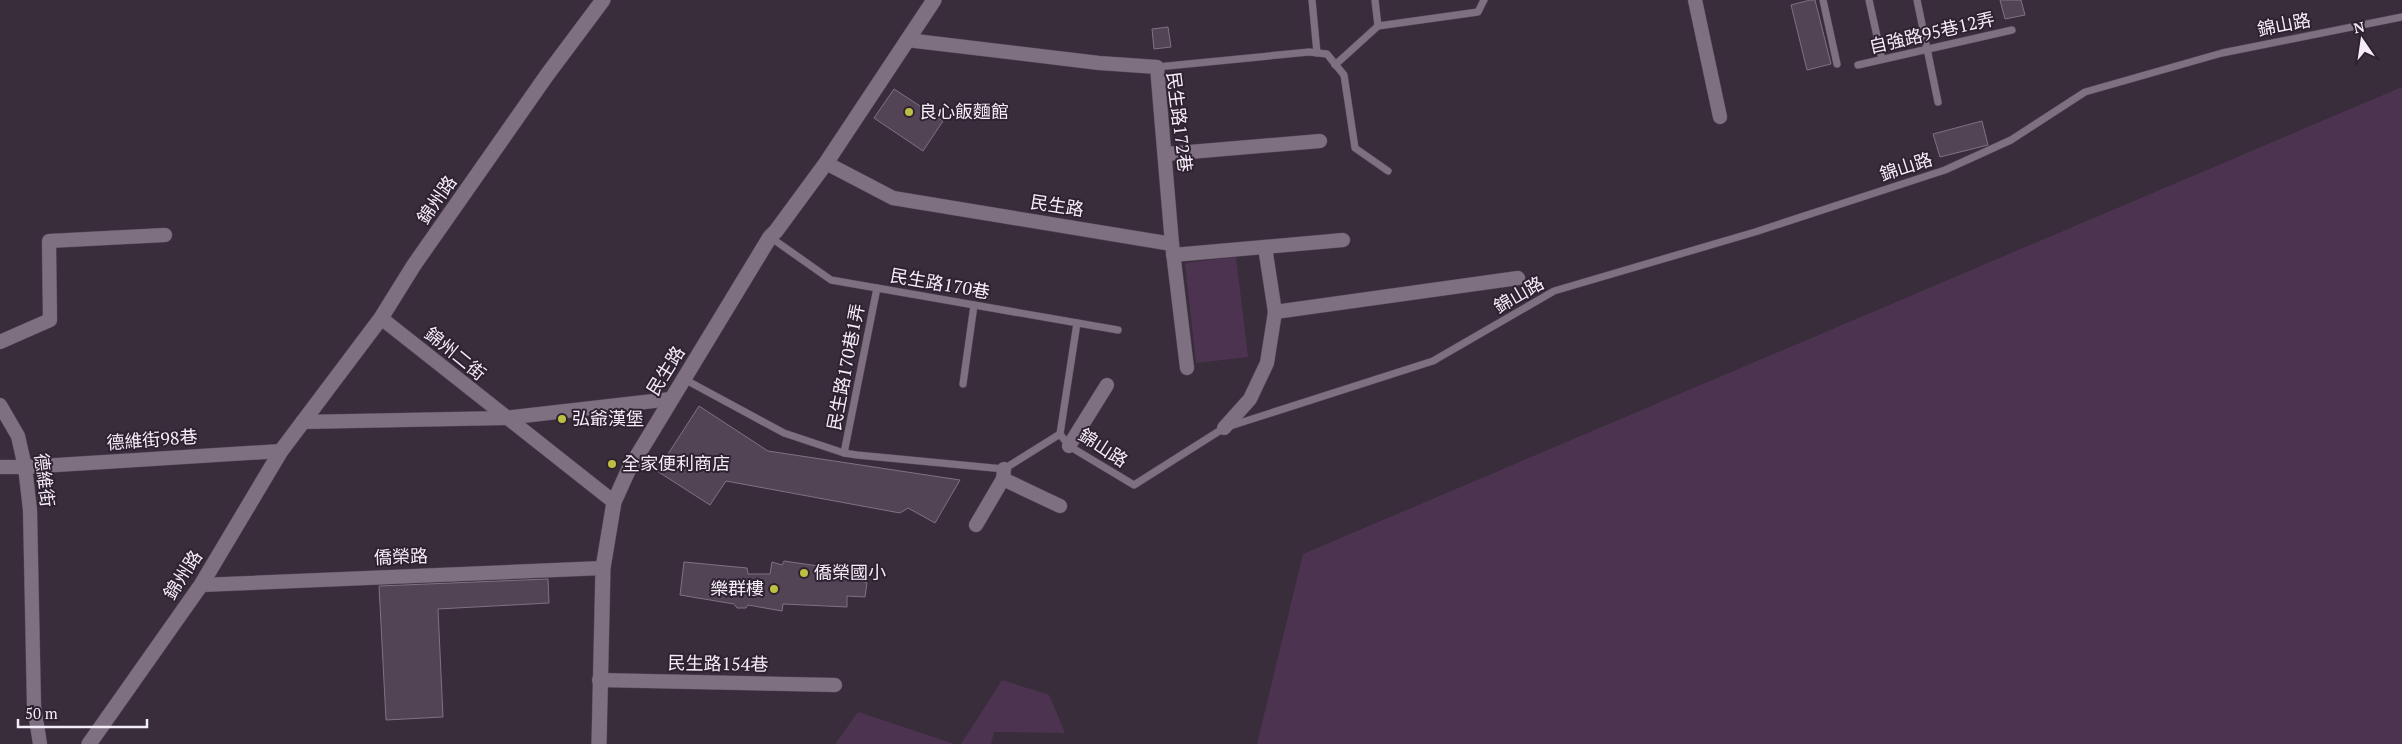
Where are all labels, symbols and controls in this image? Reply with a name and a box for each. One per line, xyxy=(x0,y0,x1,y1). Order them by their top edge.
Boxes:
street label: 自強路95巷12弄 xyxy=(1867,6,1997,58)
street label: 錦山路 xyxy=(2255,7,2313,41)
north arrow xyxy=(2337,15,2387,65)
text: N xyxy=(2352,16,2367,37)
street label: 民生路172巷 xyxy=(1162,70,1198,173)
place label: 良心飯麵館 xyxy=(919,99,1009,123)
marker: 良心飯麵館 xyxy=(903,106,915,118)
street label: 錦山路 xyxy=(1876,146,1935,186)
street label: 錦州路 xyxy=(411,170,461,228)
street label: 民生路 xyxy=(1029,189,1086,221)
street label: 民生路170巷 xyxy=(888,262,992,304)
street label: 錦山路 xyxy=(1489,270,1548,318)
street label: 民生路170巷1弄 xyxy=(821,302,869,432)
street label: 錦州二街 xyxy=(420,321,491,385)
street label: 民生路 xyxy=(641,341,690,400)
place label: 弘爺漢堡 xyxy=(572,406,644,430)
marker: 弘爺漢堡 xyxy=(556,413,568,425)
street label: 錦山路 xyxy=(1074,422,1133,472)
street label: 德維街98巷 xyxy=(106,424,198,454)
place label: 全家便利商店 xyxy=(622,451,730,475)
street label: 德維街 xyxy=(30,452,60,508)
marker: 全家便利商店 xyxy=(606,458,618,470)
street label: 僑榮路 xyxy=(374,543,428,569)
street label: 錦州路 xyxy=(157,545,207,604)
place label: 僑榮國小 xyxy=(814,560,886,584)
marker: 僑榮國小 xyxy=(798,567,810,579)
place label: 樂群樓 xyxy=(710,576,764,600)
marker: 樂群樓 xyxy=(768,583,780,595)
street label: 民生路154巷 xyxy=(667,650,769,676)
scale bar xyxy=(18,696,146,728)
text: 50 m xyxy=(25,703,58,723)

